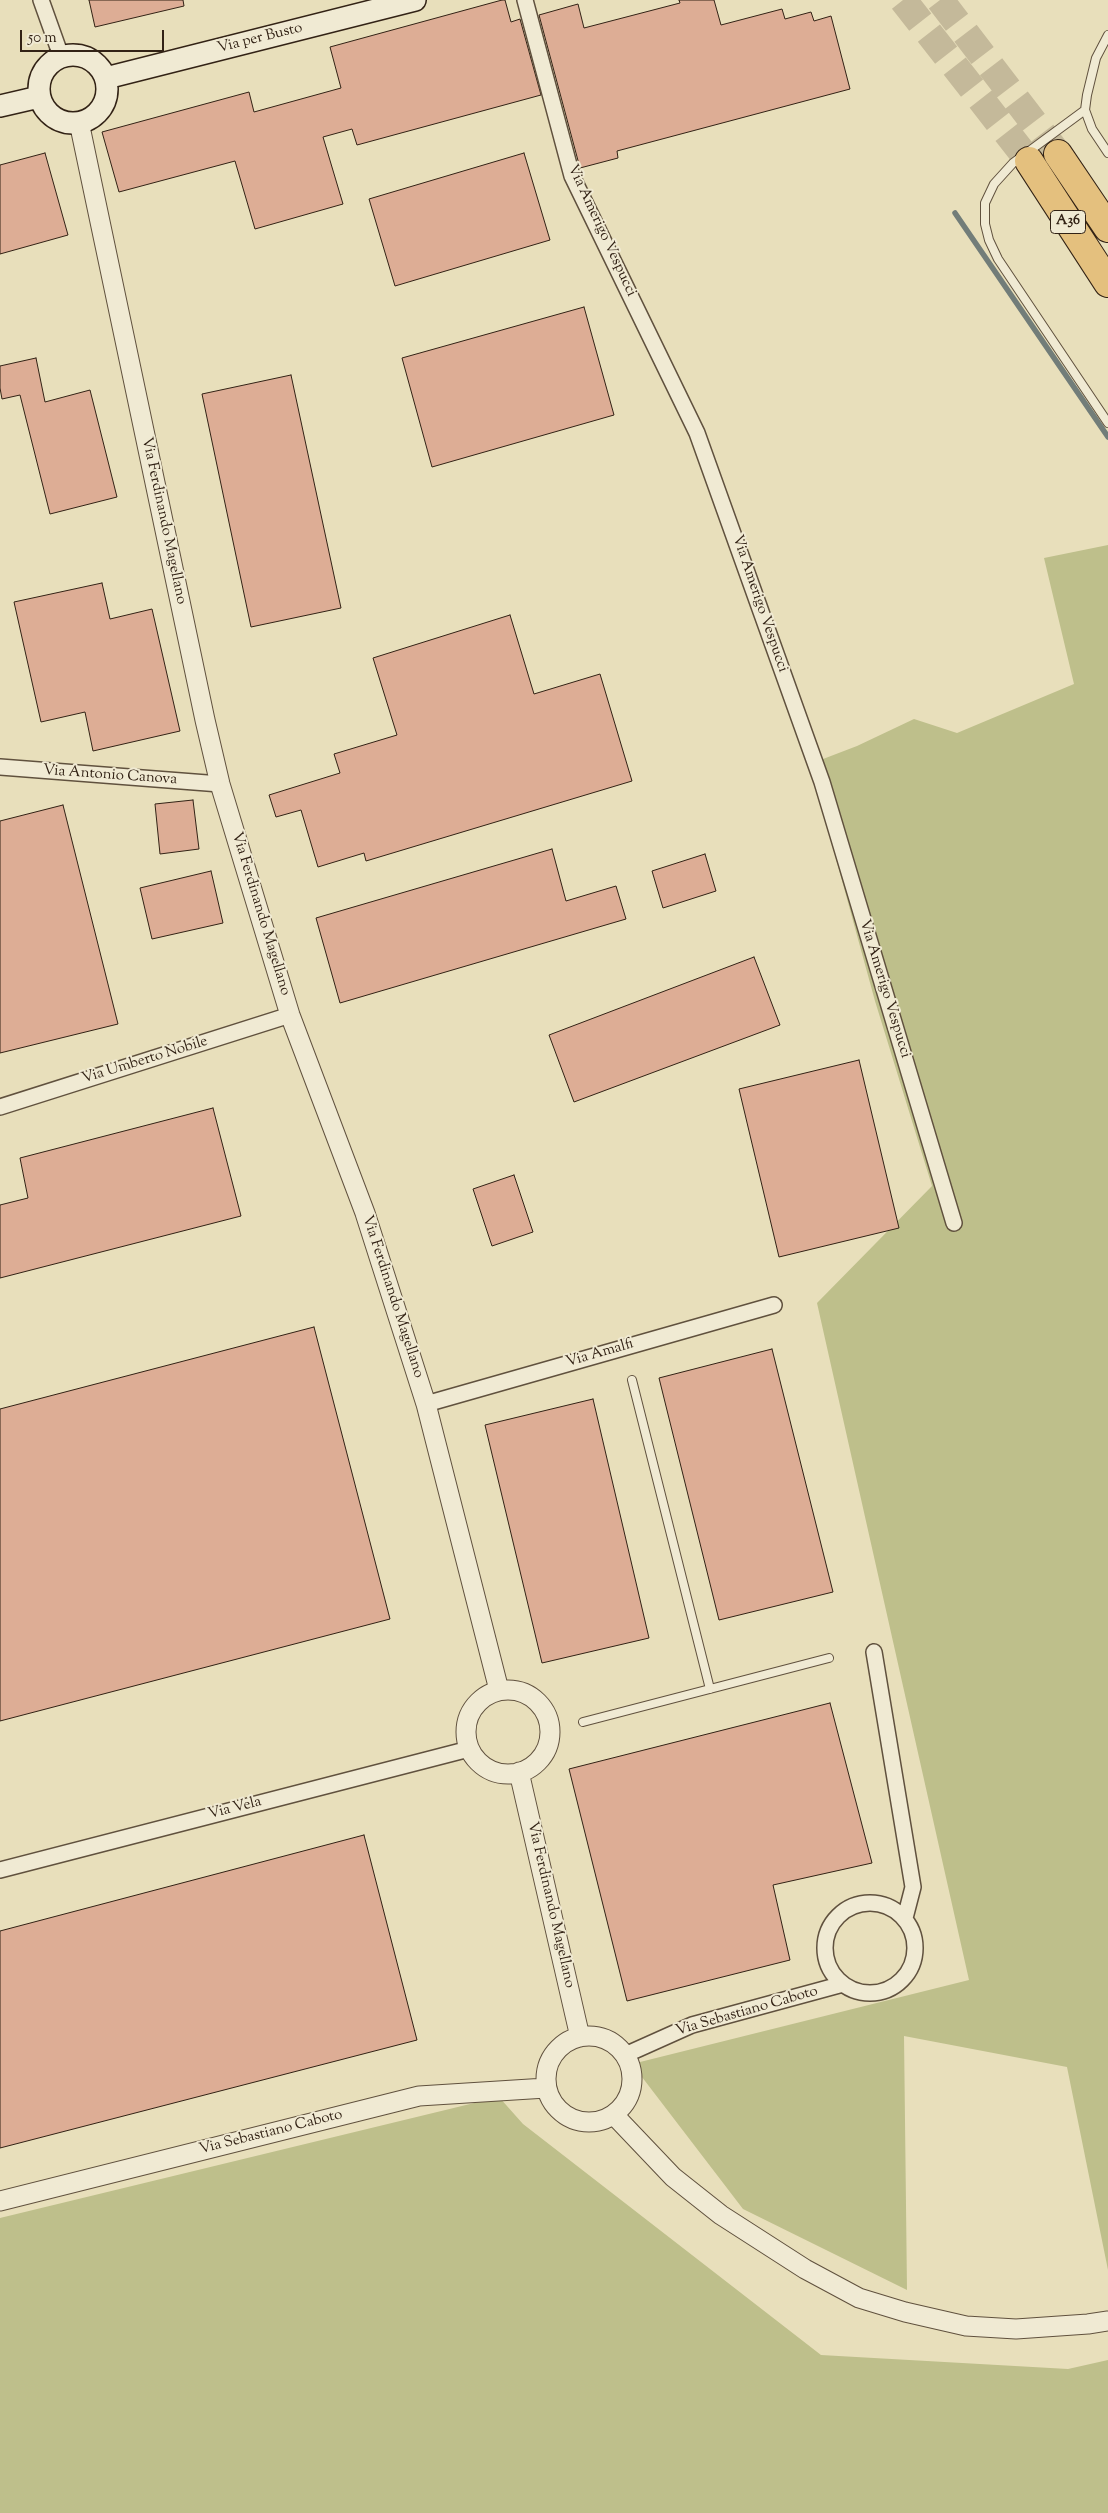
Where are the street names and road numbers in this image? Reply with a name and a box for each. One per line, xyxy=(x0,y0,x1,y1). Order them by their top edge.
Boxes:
street label: Via per Busto xyxy=(216,20,304,58)
street label: Via Amerigo Vespucci xyxy=(562,162,640,300)
road number: A36 xyxy=(1050,210,1086,233)
street label: Via Ferdinando Magellano xyxy=(137,436,189,606)
street label: Via Amerigo Vespucci xyxy=(727,533,791,675)
street label: Via Antonio Canova xyxy=(42,762,178,790)
street label: Via Ferdinando Magellano xyxy=(227,830,293,998)
street label: Via Amerigo Vespucci xyxy=(854,918,914,1060)
street label: Via Umberto Nobile xyxy=(80,1033,210,1089)
street label: Via Ferdinando Magellano xyxy=(357,1213,427,1381)
street label: Via Amalfi xyxy=(564,1336,636,1372)
street label: Via Vela xyxy=(207,1794,263,1824)
street label: Via Ferdinando Magellano xyxy=(522,1820,578,1990)
street label: Via Sebastiano Caboto xyxy=(674,1983,820,2041)
street label: Via Sebastiano Caboto xyxy=(197,2106,345,2160)

